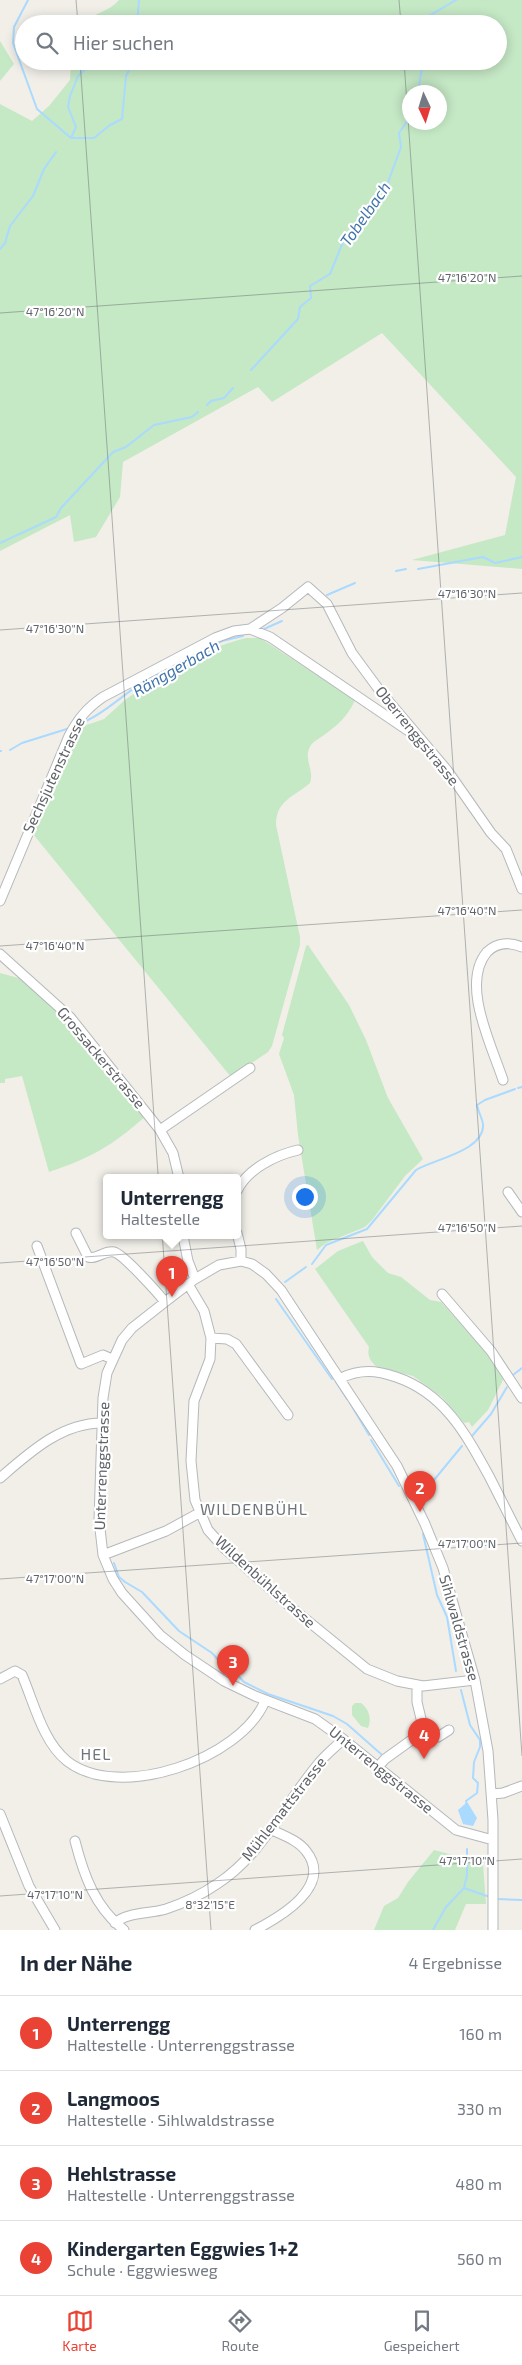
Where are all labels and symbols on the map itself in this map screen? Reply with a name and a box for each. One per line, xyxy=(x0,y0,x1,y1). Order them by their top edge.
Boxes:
north arrow xyxy=(402,85,447,130)
water label: Tobelbach xyxy=(336,178,394,250)
text: 47°16'20"N xyxy=(438,270,496,284)
text: 47°16'20"N xyxy=(26,304,84,318)
text: 47°16'30"N xyxy=(438,586,496,600)
text: 47°16'30"N xyxy=(26,621,84,635)
water label: Ränggerbach xyxy=(129,635,222,700)
street label: Oberrenggstrasse xyxy=(372,682,463,789)
street label: Sechsjutenstrasse xyxy=(18,714,89,836)
text: 47°16'40"N xyxy=(437,903,497,917)
text: 47°16'40"N xyxy=(25,938,85,952)
street label: Grossackerstrasse xyxy=(54,1003,149,1112)
your location xyxy=(292,1184,318,1210)
text: 47°16'50"N xyxy=(438,1220,496,1234)
text: 47°16'50"N xyxy=(26,1254,84,1268)
pin: 1 xyxy=(156,1256,188,1297)
street label: Unterrenggstrasse xyxy=(90,1401,112,1531)
pin: 2 xyxy=(404,1471,436,1512)
district label: WILDENBÜHL xyxy=(200,1499,308,1518)
street label: Wildenbühlstrasse xyxy=(212,1531,320,1631)
text: 47°17'00"N xyxy=(438,1536,496,1550)
text: 47°17'00"N xyxy=(26,1571,84,1585)
street label: Sihlwaldstrasse xyxy=(436,1573,484,1683)
pin: 3 xyxy=(217,1645,249,1686)
pin: 4 xyxy=(408,1718,440,1759)
street label: Unterrenggstrasse xyxy=(326,1722,437,1817)
district label: HEL xyxy=(81,1744,111,1763)
street label: Mühlemattstrasse xyxy=(237,1753,329,1864)
text: 47°17'10"N xyxy=(439,1853,495,1867)
text: 47°17'10"N xyxy=(27,1887,83,1901)
text: 8°32'15"E xyxy=(185,1897,235,1911)

